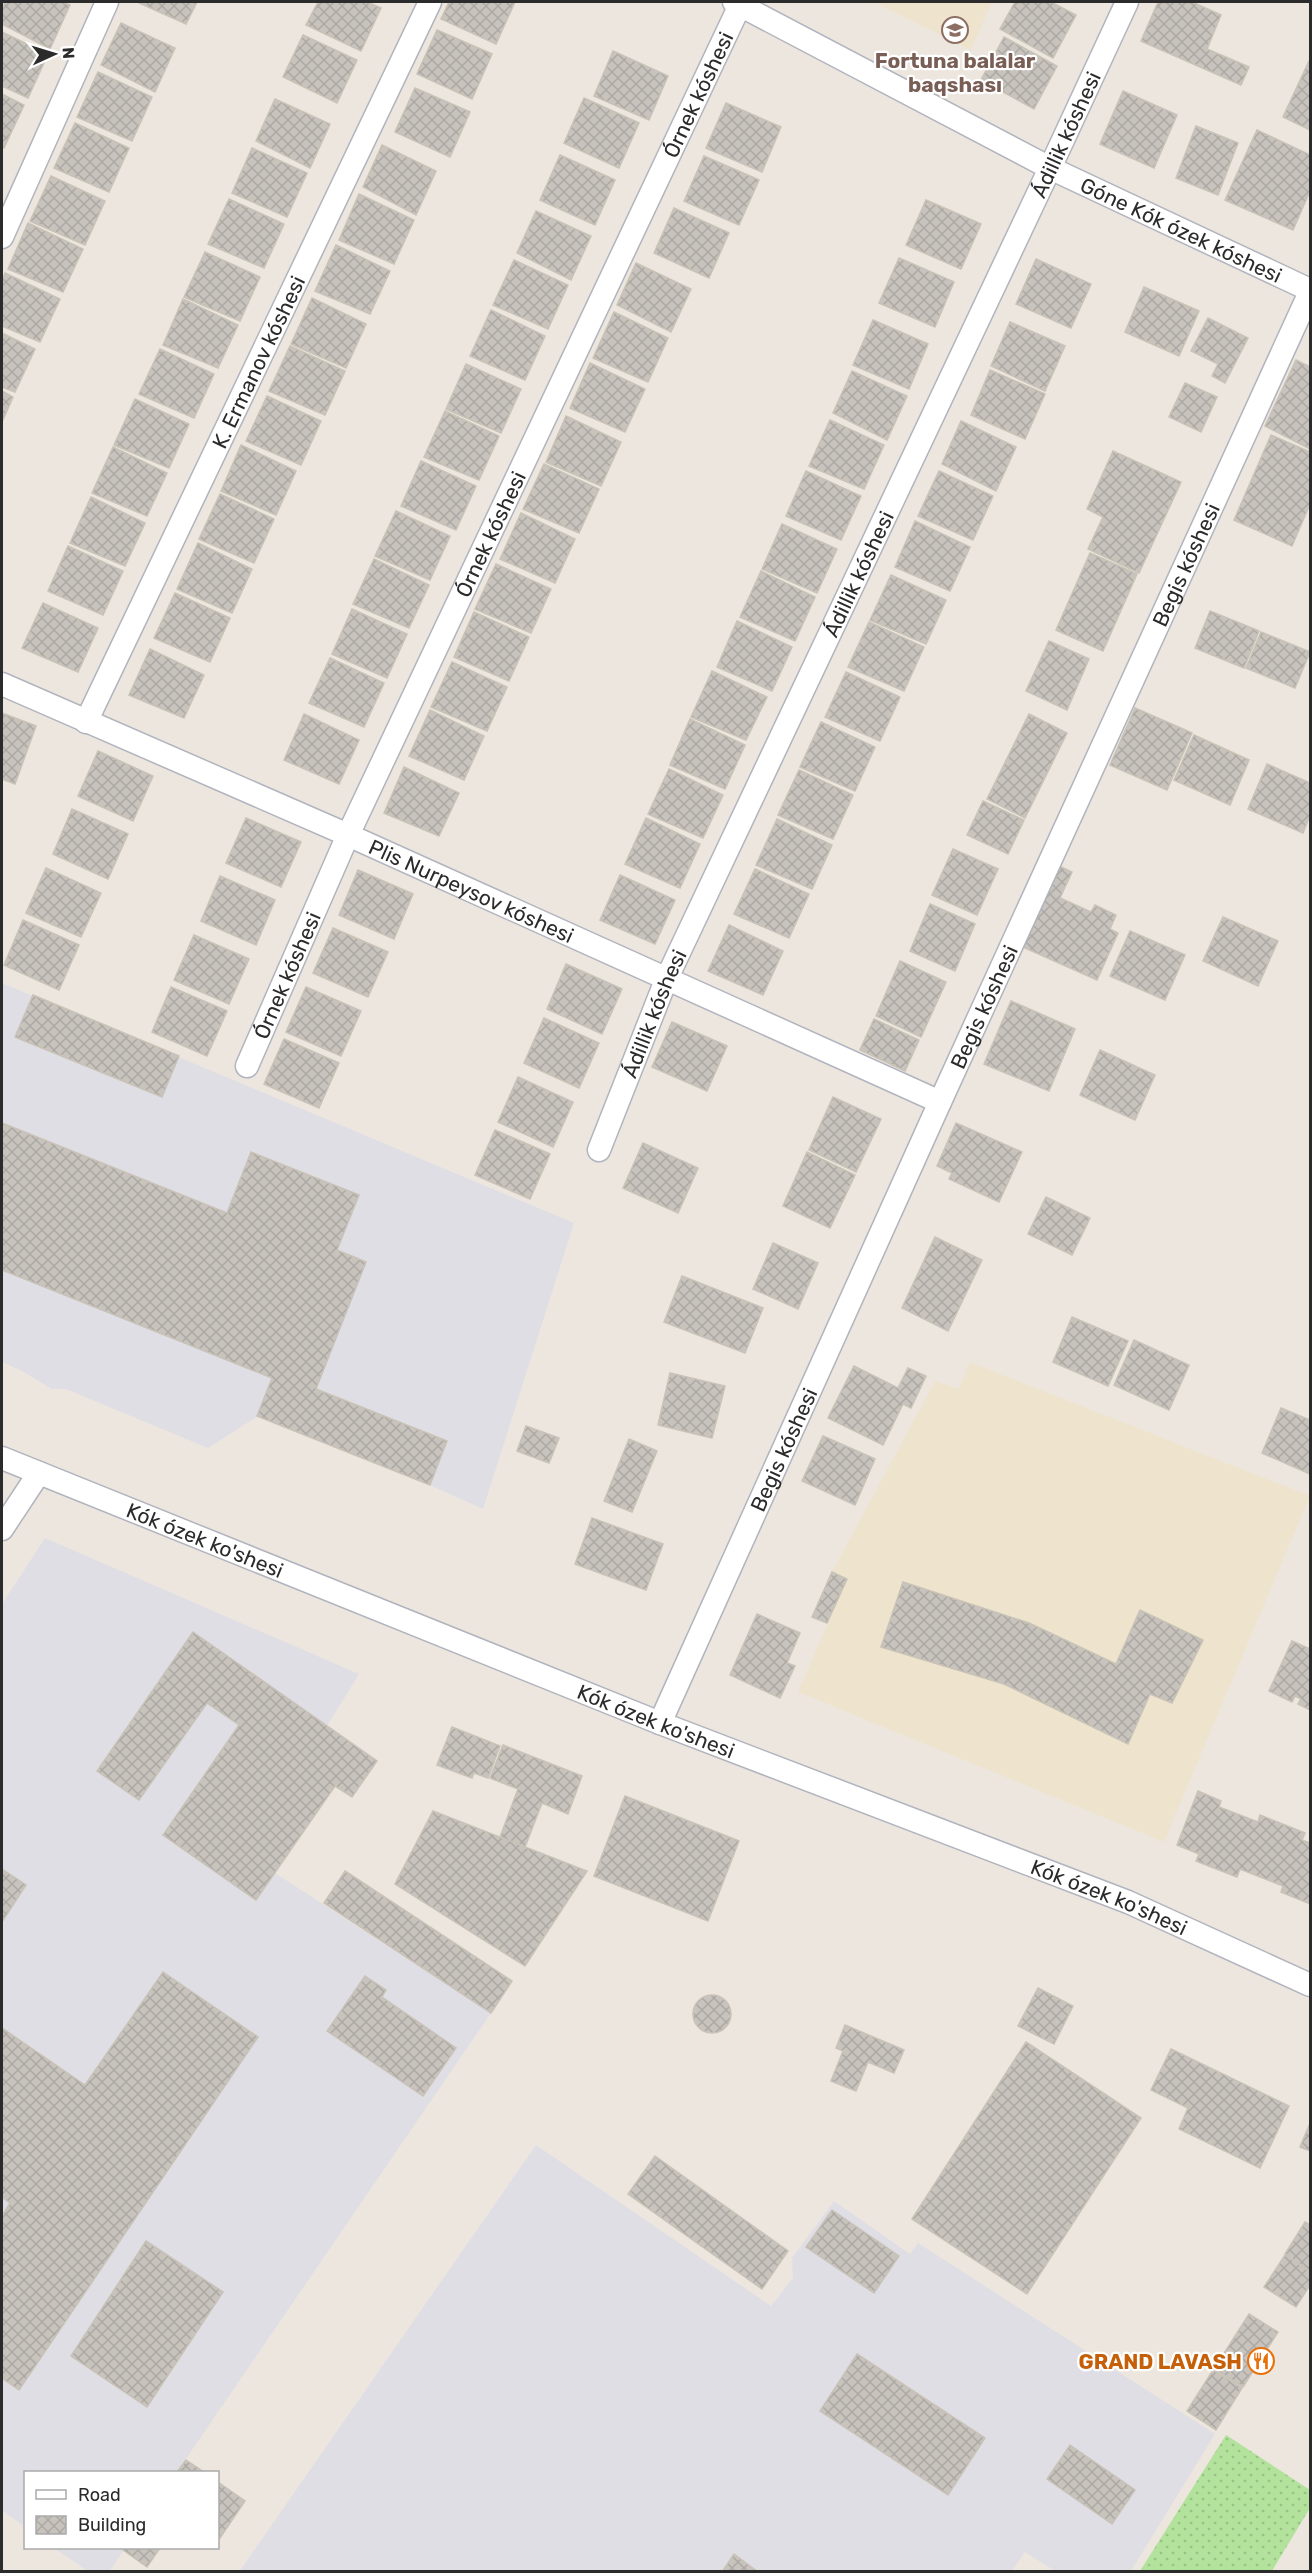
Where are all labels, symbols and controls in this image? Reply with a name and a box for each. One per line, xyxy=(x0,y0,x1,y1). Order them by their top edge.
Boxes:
school or university icon: Fortuna balalar baqshası xyxy=(940,15,970,45)
north arrow xyxy=(24,24,84,84)
street label: Órnek kóshesi xyxy=(657,28,738,161)
text: N xyxy=(59,47,78,59)
place label: Fortuna balalar baqshası xyxy=(875,48,1036,97)
street label: Ádillik kóshesi xyxy=(1025,67,1106,201)
street label: Góne Kók ózek kóshesi xyxy=(1077,172,1286,288)
street label: K. Ermanov kóshesi xyxy=(206,272,310,452)
street label: Órnek kóshesi xyxy=(450,467,530,601)
street label: Begis kóshesi xyxy=(1147,499,1224,630)
street label: Ádillik kóshesi xyxy=(818,507,898,641)
street label: Plis Nurpeysov kóshesi xyxy=(365,834,578,948)
street label: Órnek kóshesi xyxy=(248,908,325,1043)
street label: Begis kóshesi xyxy=(945,941,1022,1072)
street label: Ádillik kóshesi xyxy=(616,945,691,1081)
street label: Begis kóshesi xyxy=(745,1384,822,1515)
street label: Kók ózek ko'shesi xyxy=(123,1497,287,1583)
street label: Kók ózek ko'shesi xyxy=(574,1679,738,1763)
street label: Kók ózek ko'shesi xyxy=(1027,1854,1191,1940)
restaurant icon: GRAND LAVASH xyxy=(1246,2346,1276,2376)
place label: GRAND LAVASH xyxy=(1079,2349,1242,2374)
legend xyxy=(24,2471,219,2549)
text: Road xyxy=(78,2484,121,2506)
text: Building xyxy=(78,2514,146,2536)

